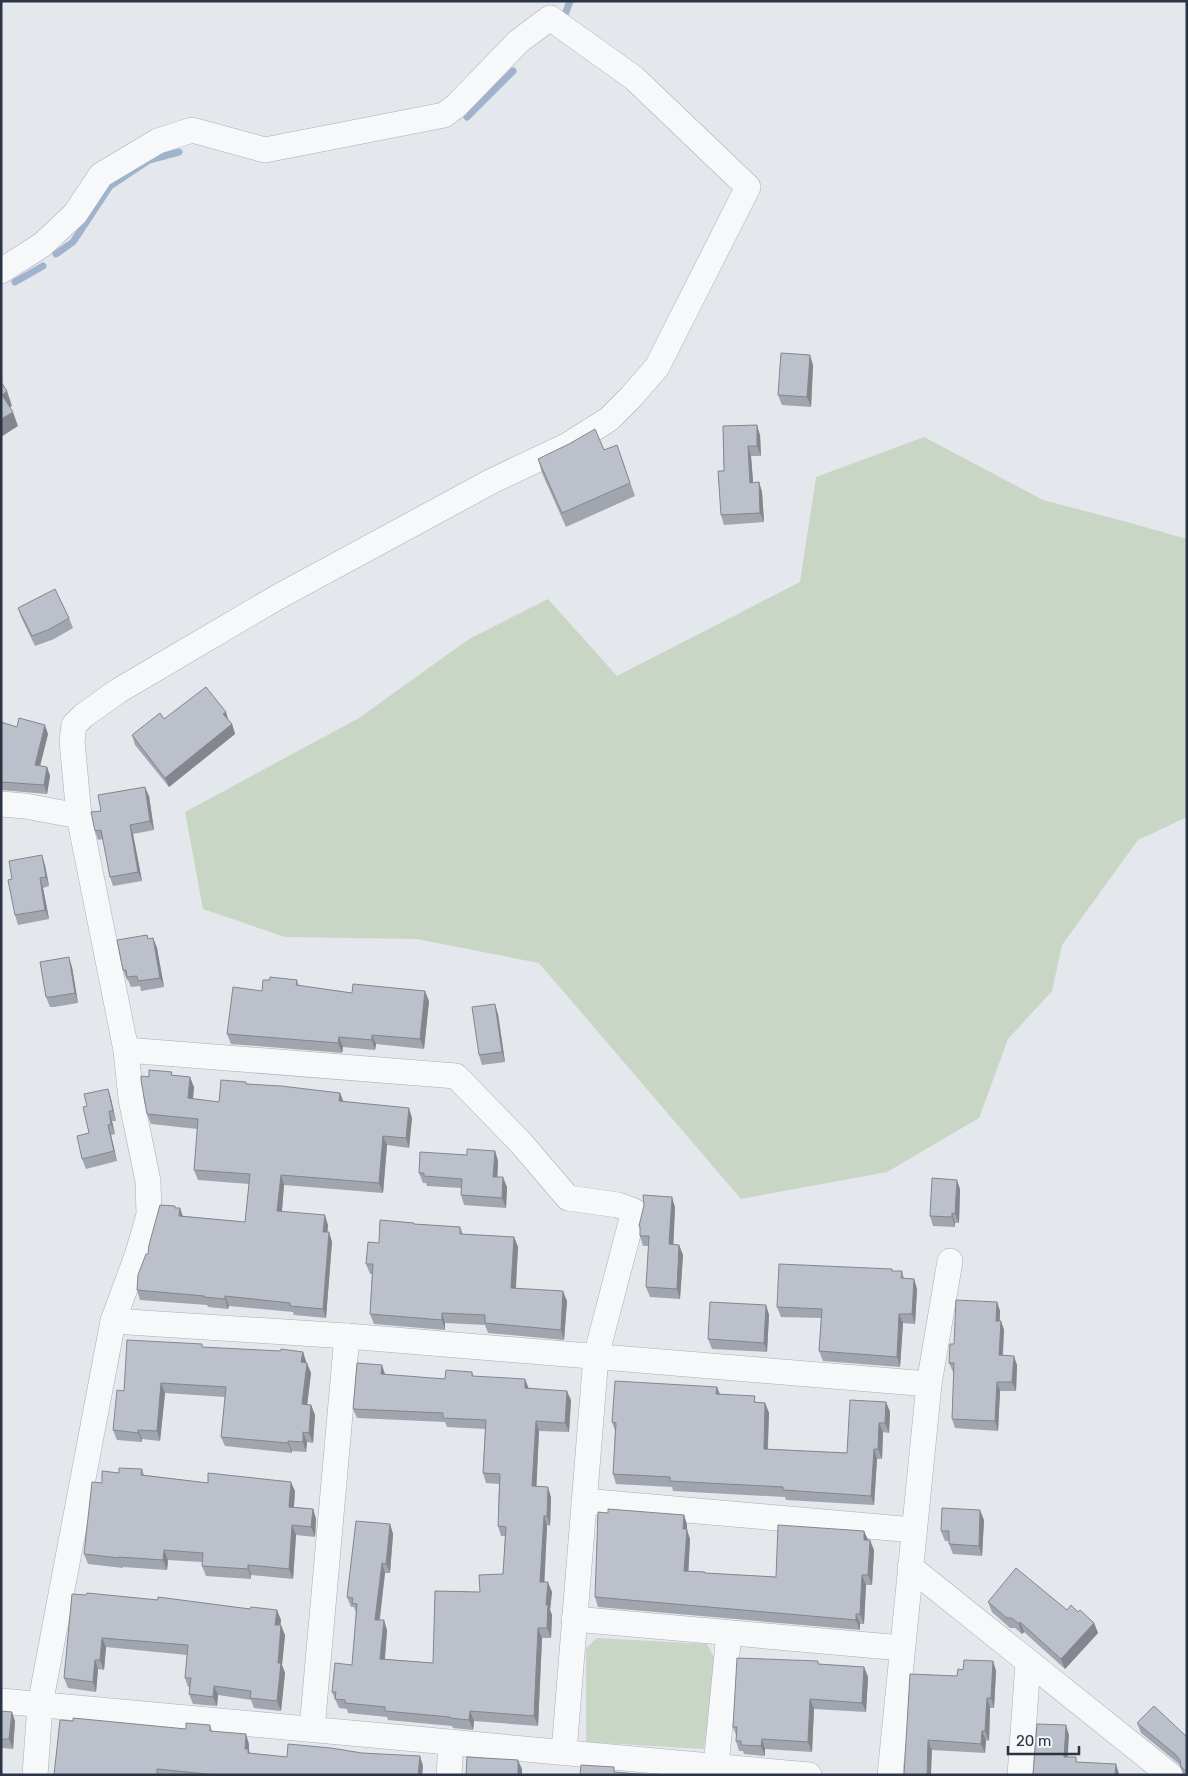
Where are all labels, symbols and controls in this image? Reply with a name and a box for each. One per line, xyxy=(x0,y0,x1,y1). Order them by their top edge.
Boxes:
scale bar xyxy=(1008,1724,1079,1756)
text: 20 m xyxy=(1016,1732,1051,1750)

